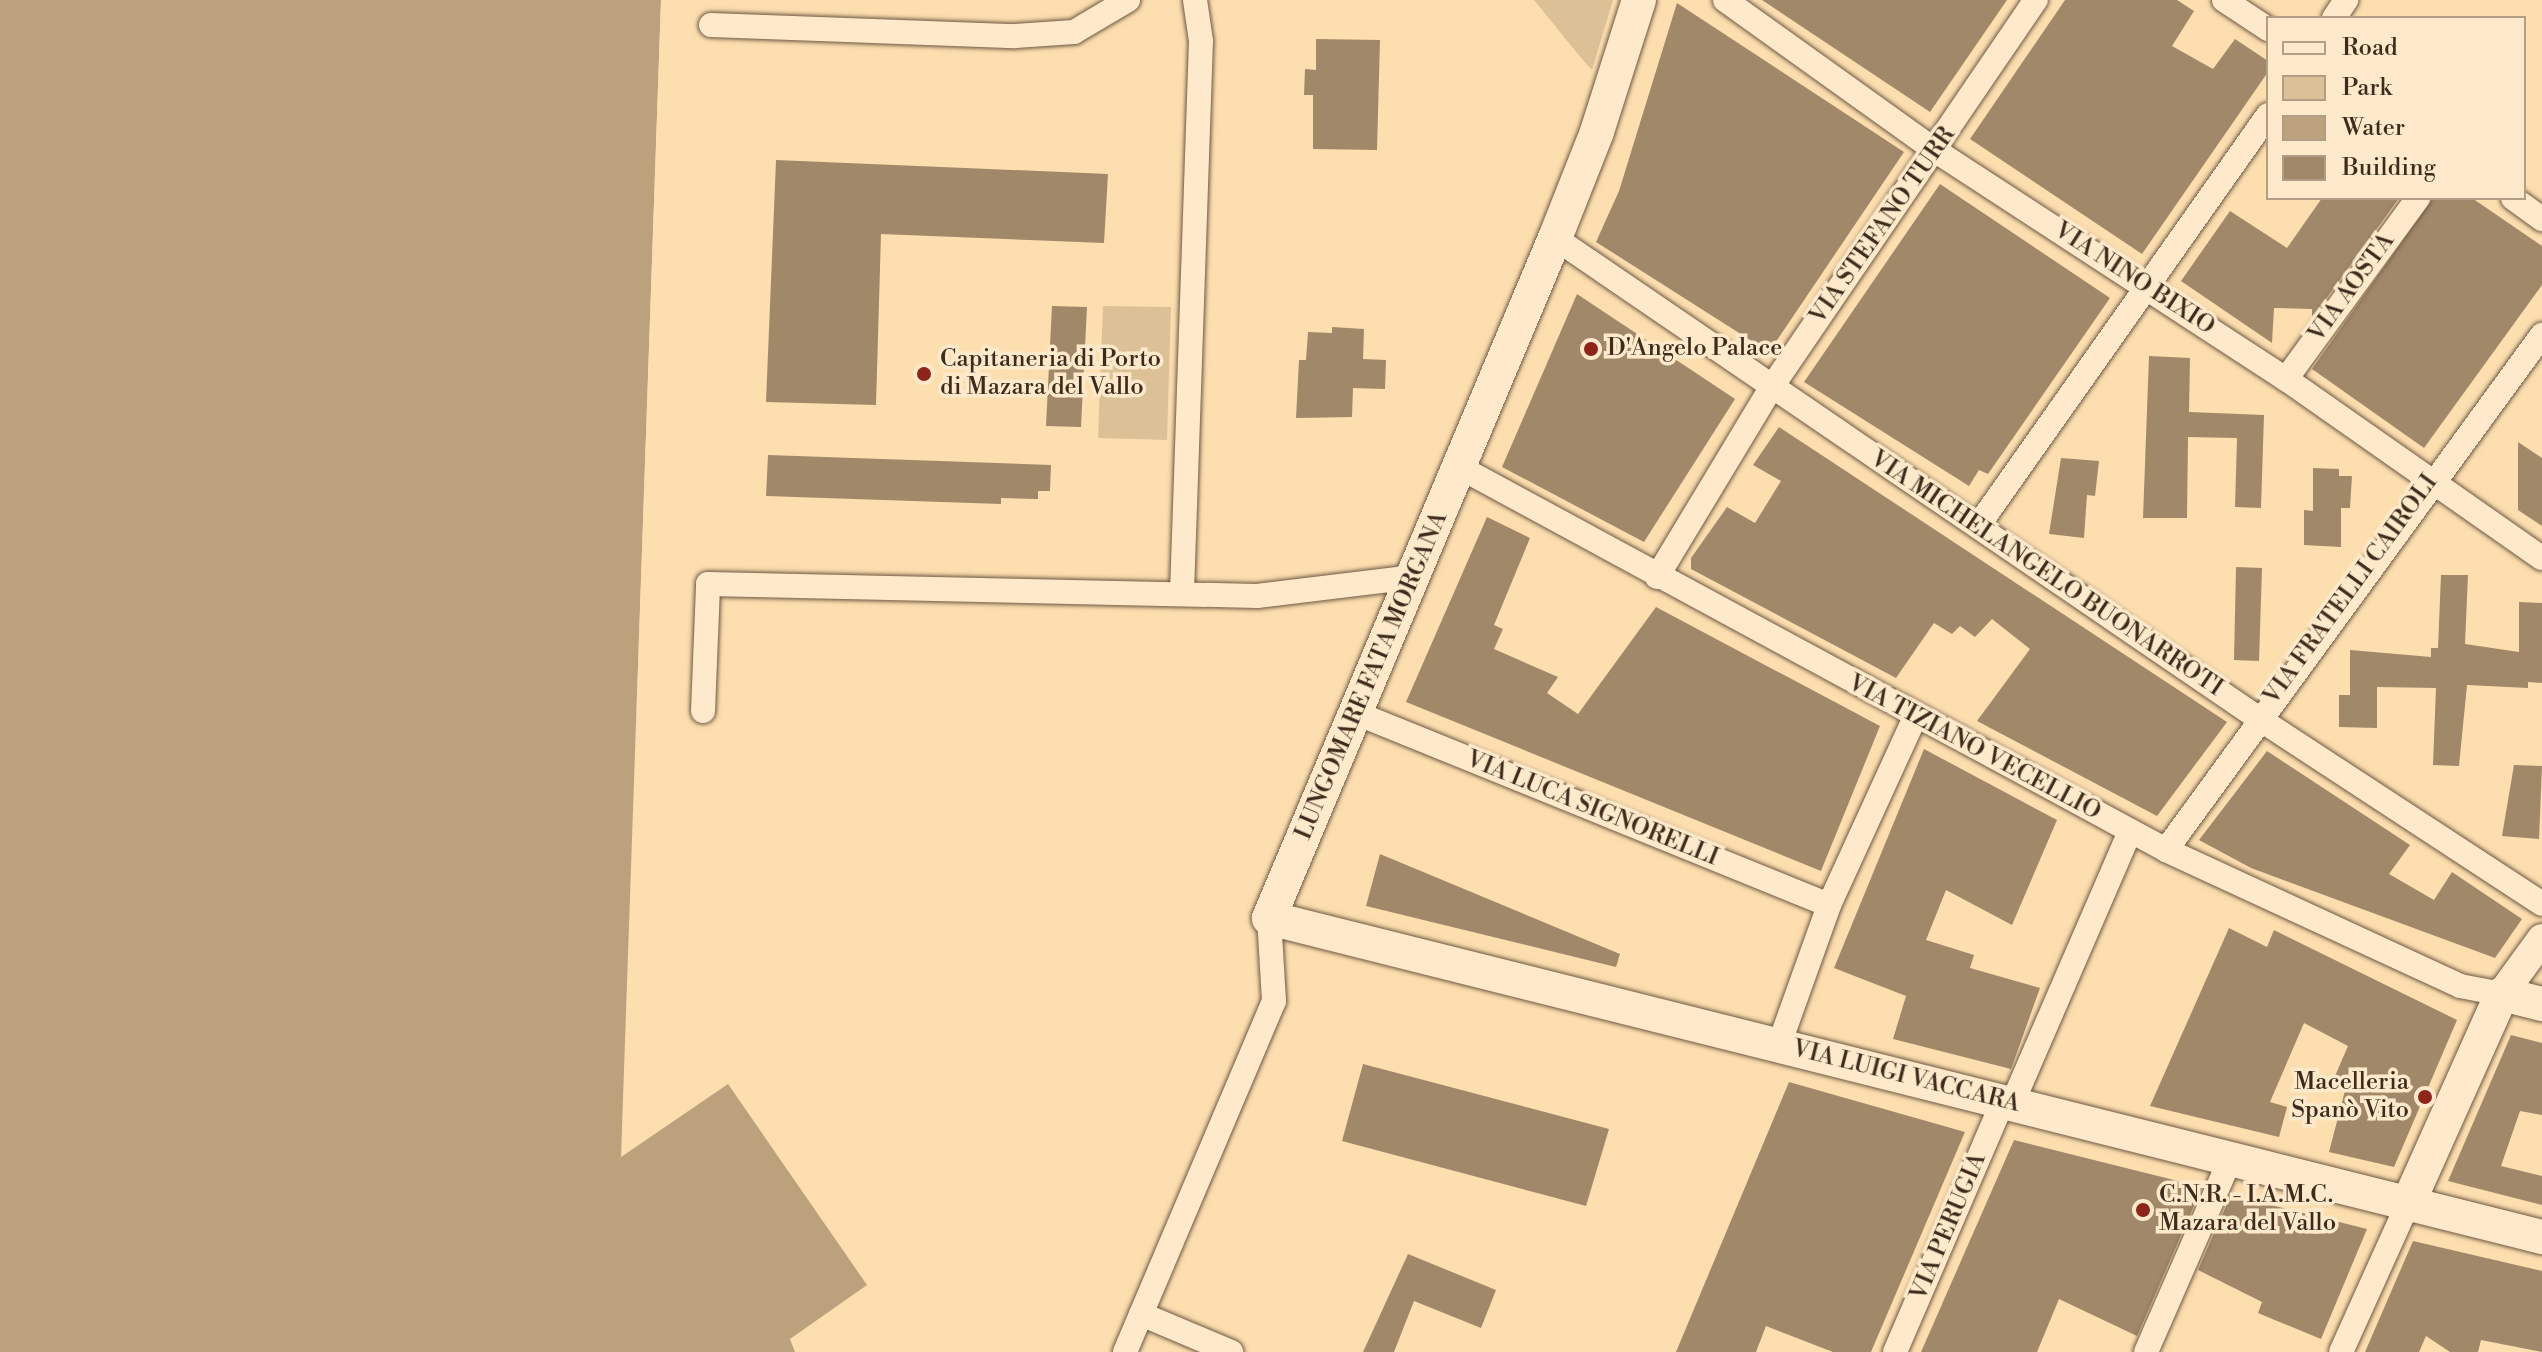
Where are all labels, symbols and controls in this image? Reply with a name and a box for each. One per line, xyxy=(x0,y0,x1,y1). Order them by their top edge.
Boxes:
legend xyxy=(2266,16,2526,200)
text: Road xyxy=(2342,33,2398,63)
text: Park xyxy=(2342,73,2392,103)
text: Water xyxy=(2342,113,2405,143)
street label: VIA STEFANO TURR xyxy=(1804,122,1962,330)
text: Building xyxy=(2342,153,2436,183)
street label: VIA NINO BIXIO xyxy=(2048,216,2220,342)
street label: VIA AOSTA xyxy=(2303,228,2401,348)
place label: D'Angelo Palace xyxy=(1607,335,1782,363)
marker: D'Angelo Palace xyxy=(1582,340,1600,358)
place label: Capitaneria di Porto di Mazara del Vallo xyxy=(940,346,1161,402)
marker: Capitaneria di Porto di Mazara del Vallo xyxy=(915,365,933,383)
street label: VIA MICHELANGELO BUONARROTI xyxy=(1864,445,2228,703)
street label: VIA FRATELLI CAIROLI xyxy=(2258,469,2444,711)
street label: LUNGOMARE FATA MORGANA xyxy=(1290,508,1454,844)
street label: VIA TIZIANO VECELLIO xyxy=(1843,669,2105,827)
street label: VIA LUCA SIGNORELLI xyxy=(1462,745,1722,873)
street label: VIA LUIGI VACCARA xyxy=(1789,1035,2023,1119)
place label: Macelleria Spanò Vito xyxy=(2291,1069,2409,1125)
marker: Macelleria Spanò Vito xyxy=(2416,1088,2434,1106)
street label: VIA PERUGIA xyxy=(1905,1149,1993,1305)
place label: C.N.R. - I.A.M.C. Mazara del Vallo xyxy=(2159,1182,2336,1238)
marker: C.N.R. - I.A.M.C. Mazara del Vallo xyxy=(2134,1201,2152,1219)

